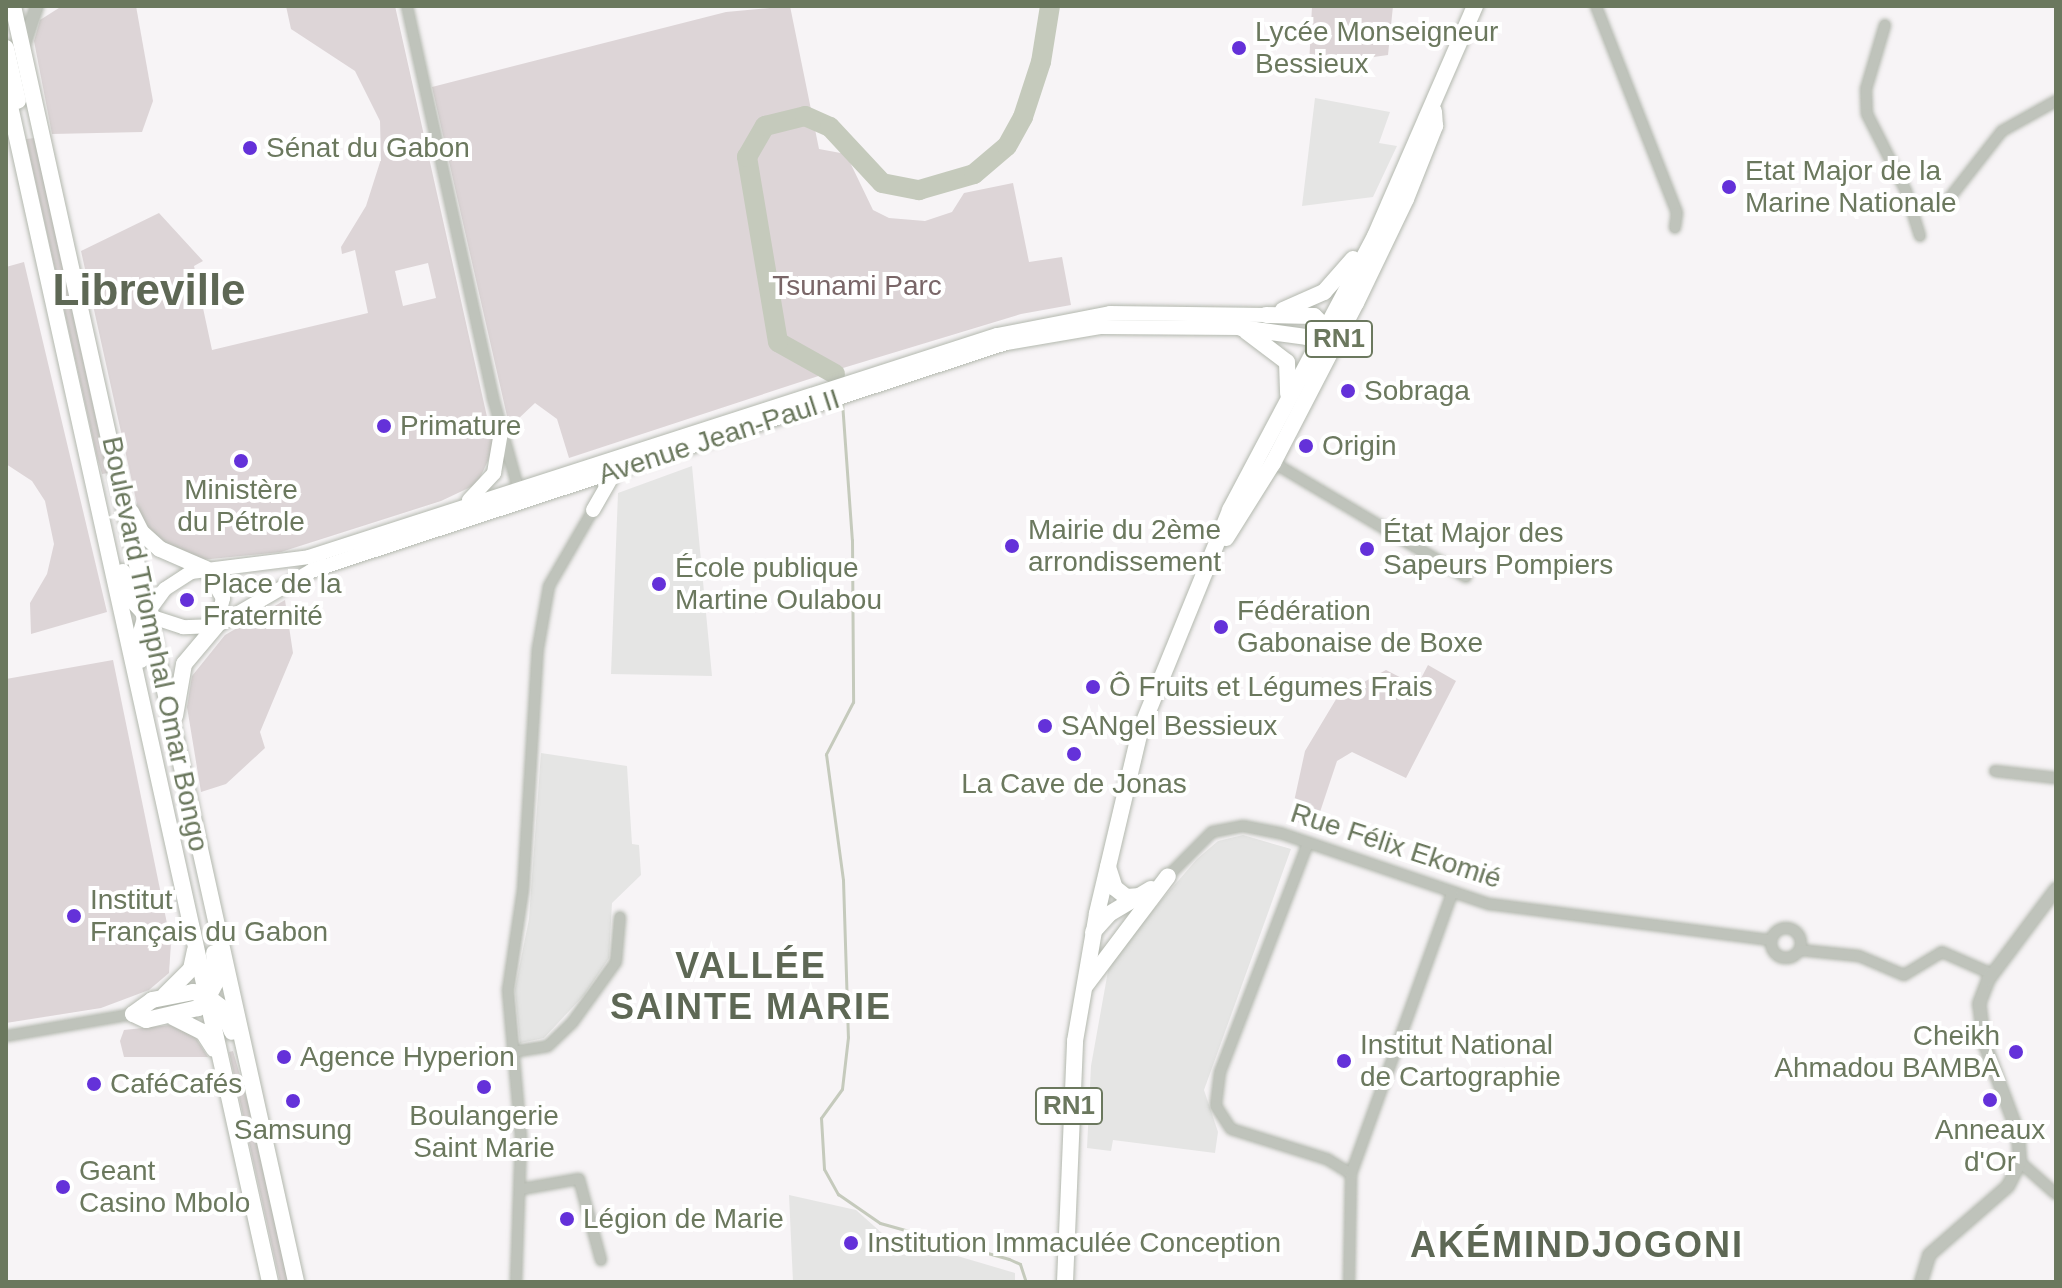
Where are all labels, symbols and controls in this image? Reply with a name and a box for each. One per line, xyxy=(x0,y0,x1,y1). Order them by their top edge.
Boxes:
place label: Lycée Monseigneur Bessieux xyxy=(1255,15,1498,81)
marker: Lycée Monseigneur Bessieux xyxy=(1230,39,1248,57)
place label: Sénat du Gabon xyxy=(266,131,470,165)
marker: Sénat du Gabon xyxy=(241,139,259,157)
place label: Etat Major de la Marine Nationale xyxy=(1745,154,1957,220)
marker: Etat Major de la Marine Nationale xyxy=(1720,178,1738,196)
district label: Libreville xyxy=(52,264,246,316)
park label: Tsunami Parc xyxy=(772,269,942,303)
road number: RN1 xyxy=(1303,317,1375,361)
place label: Sobraga xyxy=(1364,374,1470,408)
street label: Avenue Jean-Paul II xyxy=(594,382,844,492)
marker: Sobraga xyxy=(1339,382,1357,400)
place label: Primature xyxy=(400,409,521,443)
marker: Primature xyxy=(375,417,393,435)
place label: Origin xyxy=(1322,429,1397,463)
street label: Boulevard Triomphal Omar Bongo xyxy=(95,433,215,855)
marker: Origin xyxy=(1297,437,1315,455)
marker: Ministère du Pétrole xyxy=(232,452,250,470)
place label: Ministère du Pétrole xyxy=(177,473,305,539)
place label: Mairie du 2ème arrondissement xyxy=(1028,513,1221,579)
place label: État Major des Sapeurs Pompiers xyxy=(1383,516,1613,582)
marker: Mairie du 2ème arrondissement xyxy=(1003,537,1021,555)
marker: État Major des Sapeurs Pompiers xyxy=(1358,540,1376,558)
place label: École publique Martine Oulabou xyxy=(675,551,882,617)
place label: Place de la Fraternité xyxy=(203,567,342,633)
marker: École publique Martine Oulabou xyxy=(650,575,668,593)
marker: Place de la Fraternité xyxy=(178,591,196,609)
place label: Fédération Gabonaise de Boxe xyxy=(1237,594,1483,660)
marker: Fédération Gabonaise de Boxe xyxy=(1212,618,1230,636)
place label: Ô Fruits et Légumes Frais xyxy=(1109,670,1433,704)
marker: Ô Fruits et Légumes Frais xyxy=(1084,678,1102,696)
place label: SANgel Bessieux xyxy=(1061,709,1277,743)
marker: SANgel Bessieux xyxy=(1036,717,1054,735)
marker: La Cave de Jonas xyxy=(1065,745,1083,763)
place label: La Cave de Jonas xyxy=(961,767,1187,801)
street label: Rue Félix Ekomié xyxy=(1286,796,1506,896)
place label: Institut Français du Gabon xyxy=(90,883,328,949)
marker: Institut Français du Gabon xyxy=(65,907,83,925)
district label: VALLÉE SAINTE MARIE xyxy=(610,943,892,1028)
place label: Cheikh Ahmadou BAMBA xyxy=(1774,1019,2000,1085)
place label: Institut National de Cartographie xyxy=(1360,1028,1561,1094)
place label: Agence Hyperion xyxy=(300,1040,515,1074)
marker: Cheikh Ahmadou BAMBA xyxy=(2007,1043,2025,1061)
marker: Agence Hyperion xyxy=(275,1048,293,1066)
marker: Institut National de Cartographie xyxy=(1335,1052,1353,1070)
place label: CaféCafés xyxy=(110,1067,242,1101)
marker: CaféCafés xyxy=(85,1075,103,1093)
marker: Boulangerie Saint Marie xyxy=(475,1078,493,1096)
road number: RN1 xyxy=(1033,1084,1105,1128)
marker: Anneaux d'Or xyxy=(1981,1091,1999,1109)
marker: Samsung xyxy=(284,1092,302,1110)
place label: Boulangerie Saint Marie xyxy=(409,1099,559,1165)
place label: Samsung xyxy=(234,1113,352,1147)
place label: Anneaux d'Or xyxy=(1935,1113,2045,1179)
place label: Geant Casino Mbolo xyxy=(79,1154,250,1220)
marker: Geant Casino Mbolo xyxy=(54,1178,72,1196)
place label: Légion de Marie xyxy=(583,1202,784,1236)
marker: Légion de Marie xyxy=(558,1210,576,1228)
district label: AKÉMINDJOGONI xyxy=(1410,1223,1744,1267)
place label: Institution Immaculée Conception xyxy=(867,1226,1281,1260)
marker: Institution Immaculée Conception xyxy=(842,1234,860,1252)

